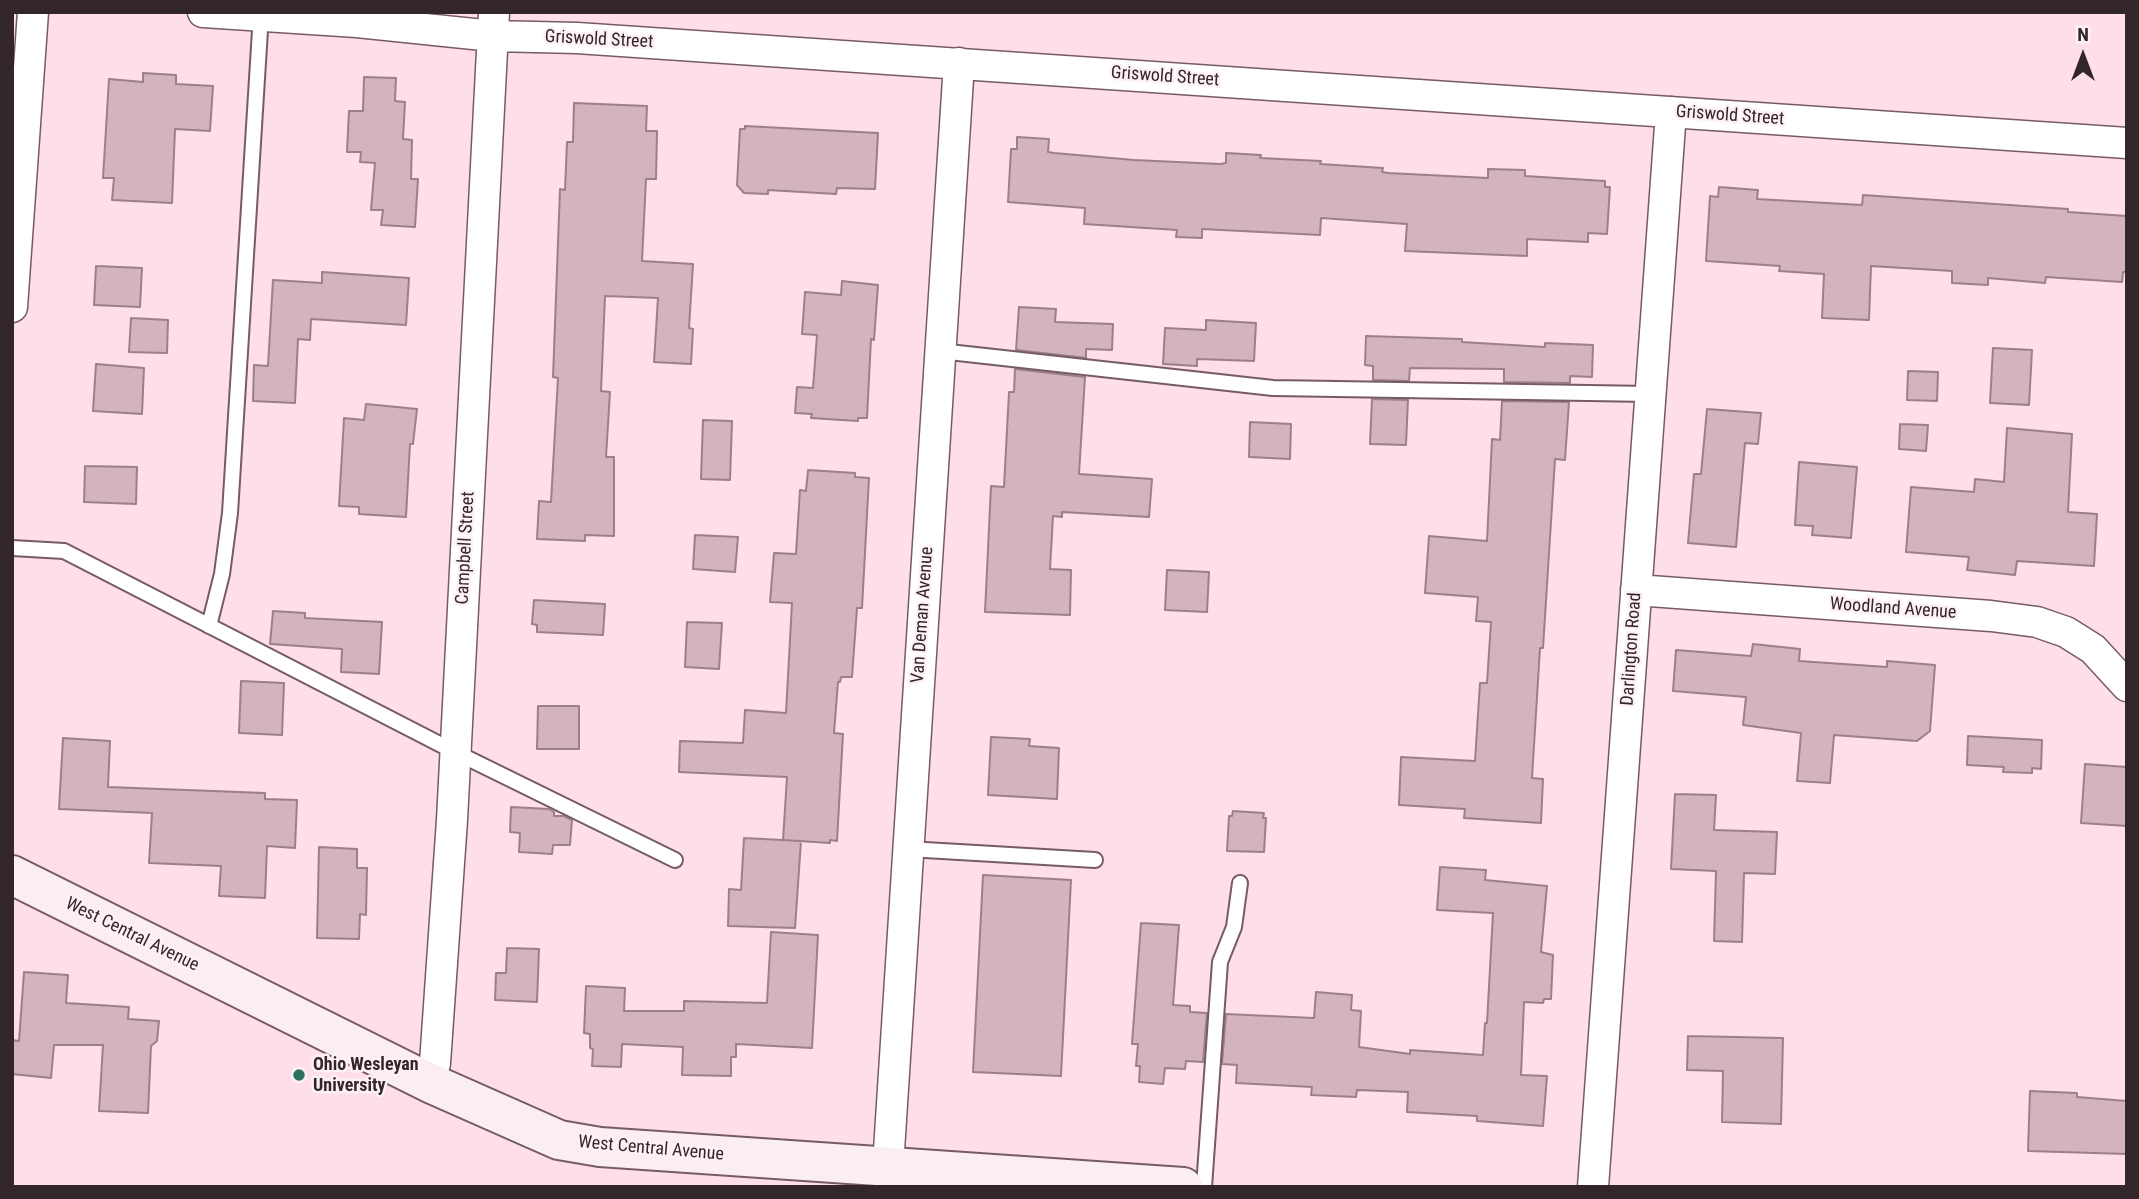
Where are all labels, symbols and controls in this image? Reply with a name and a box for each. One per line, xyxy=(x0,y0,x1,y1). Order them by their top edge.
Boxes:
north arrow xyxy=(2048,21,2118,91)
text: N xyxy=(2077,23,2089,46)
street label: Griswold Street xyxy=(544,26,654,54)
street label: Griswold Street xyxy=(1110,62,1220,92)
street label: Griswold Street xyxy=(1675,101,1785,131)
street label: Campbell Street xyxy=(452,491,480,605)
street label: Van Deman Avenue xyxy=(907,546,939,684)
street label: Darlington Road xyxy=(1617,592,1647,706)
street label: Woodland Avenue xyxy=(1829,594,1957,624)
street label: West Central Avenue xyxy=(62,893,202,977)
place label: Ohio Wesleyan University xyxy=(313,1054,419,1096)
marker: Ohio Wesleyan University xyxy=(291,1067,307,1083)
street label: West Central Avenue xyxy=(577,1132,725,1166)

